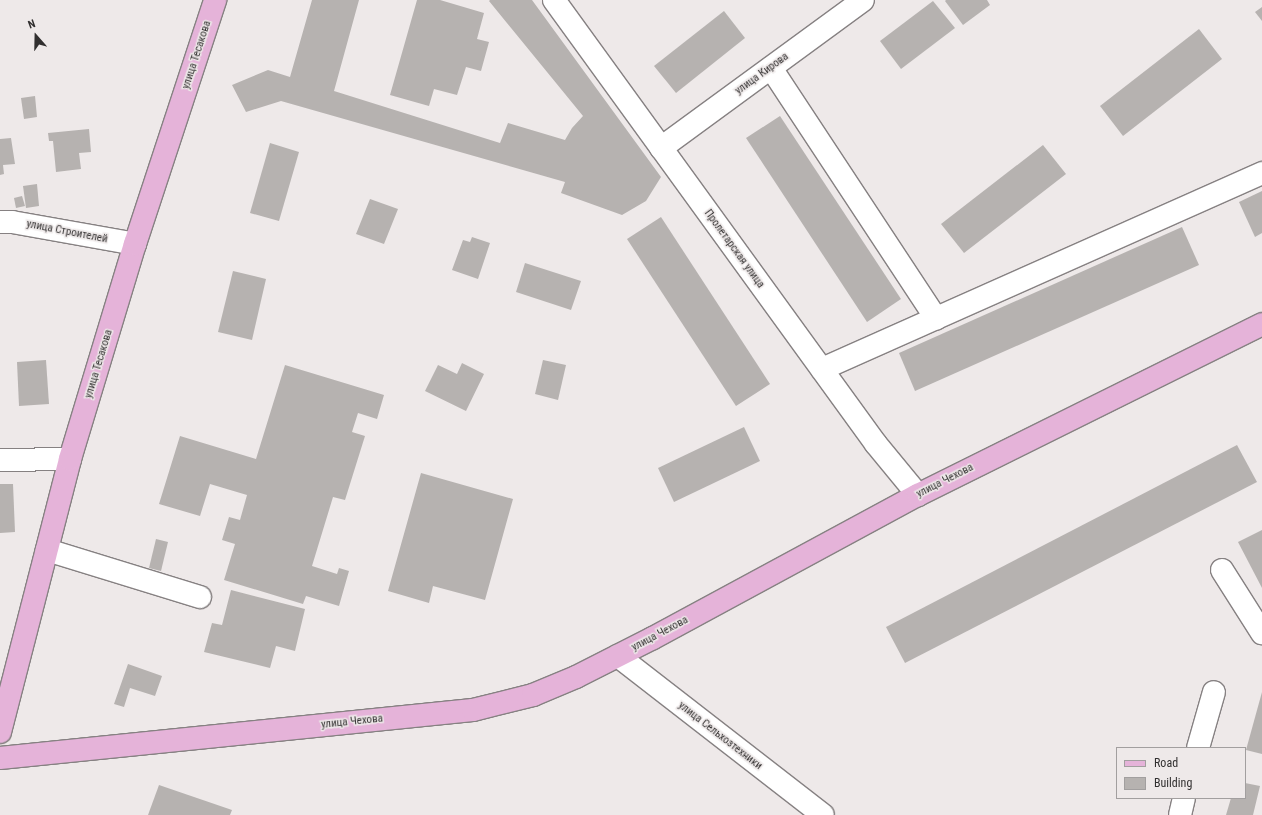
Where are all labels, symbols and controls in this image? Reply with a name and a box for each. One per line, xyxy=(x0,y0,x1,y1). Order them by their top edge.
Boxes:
north arrow xyxy=(16,16,56,56)
text: N xyxy=(26,17,37,32)
street label: улица Тесакова xyxy=(180,19,214,91)
street label: улица Кирова xyxy=(733,50,791,98)
street label: Пролетарская улица xyxy=(701,207,767,291)
street label: улица Строителей xyxy=(25,218,109,246)
street label: улица Тесакова xyxy=(82,328,116,400)
street label: улица Чехова xyxy=(914,461,976,501)
street label: улица Чехова xyxy=(630,614,690,654)
street label: улица Сельхозтехники xyxy=(675,699,765,773)
street label: улица Чехова xyxy=(321,712,383,732)
legend xyxy=(1116,747,1246,799)
text: Road xyxy=(1154,756,1178,770)
text: Building xyxy=(1154,776,1192,790)

